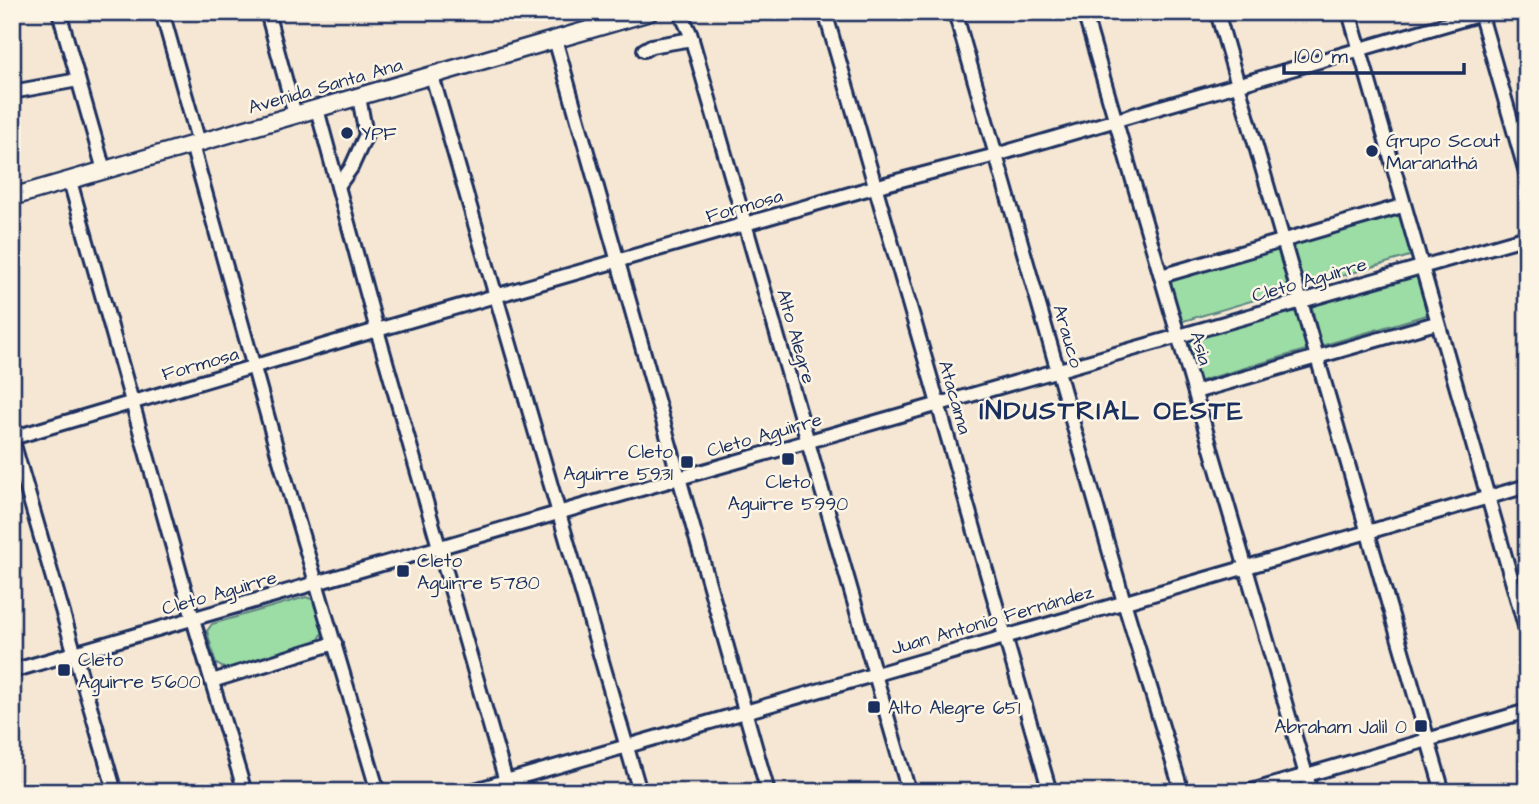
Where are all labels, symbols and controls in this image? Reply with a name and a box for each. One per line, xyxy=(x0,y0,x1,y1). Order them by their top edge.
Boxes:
scale bar xyxy=(1284,32,1464,76)
text: 100 m xyxy=(1294,42,1349,71)
street label: Avenida Santa Ana xyxy=(245,51,406,121)
place label: YPF xyxy=(361,121,396,148)
marker: YPF xyxy=(339,125,355,141)
place label: Grupo Scout Maranathá xyxy=(1386,128,1501,177)
marker: Grupo Scout Maranathá xyxy=(1364,143,1380,159)
street label: Formosa xyxy=(703,182,786,230)
street label: Cleto Aguirre xyxy=(1249,251,1370,311)
street label: Alto Alegre xyxy=(768,286,822,387)
street label: Arauco xyxy=(1046,302,1090,372)
street label: Asia xyxy=(1183,328,1218,369)
street label: Formosa xyxy=(159,340,242,388)
street label: Atacama xyxy=(931,357,978,438)
district label: INDUSTRIAL OESTE xyxy=(979,393,1245,429)
street label: Cleto Aguirre xyxy=(704,406,825,466)
place label: Cleto Aguirre 5931 xyxy=(563,439,674,489)
marker: Cleto Aguirre 5990 xyxy=(780,451,796,467)
marker: Cleto Aguirre 5931 xyxy=(679,454,695,470)
place label: Cleto Aguirre 5990 xyxy=(728,469,848,519)
place label: Cleto Aguirre 5780 xyxy=(417,548,540,598)
marker: Cleto Aguirre 5780 xyxy=(395,563,411,579)
street label: Cleto Aguirre xyxy=(159,564,280,624)
street label: Juan Antonio Fernández xyxy=(888,578,1097,662)
place label: Cleto Aguirre 5600 xyxy=(78,647,201,697)
marker: Cleto Aguirre 5600 xyxy=(56,662,72,678)
place label: Alto Alegre 651 xyxy=(888,695,1021,723)
marker: Alto Alegre 651 xyxy=(866,699,882,715)
place label: Abraham Jalil 0 xyxy=(1274,714,1407,741)
marker: Abraham Jalil 0 xyxy=(1413,718,1429,734)

